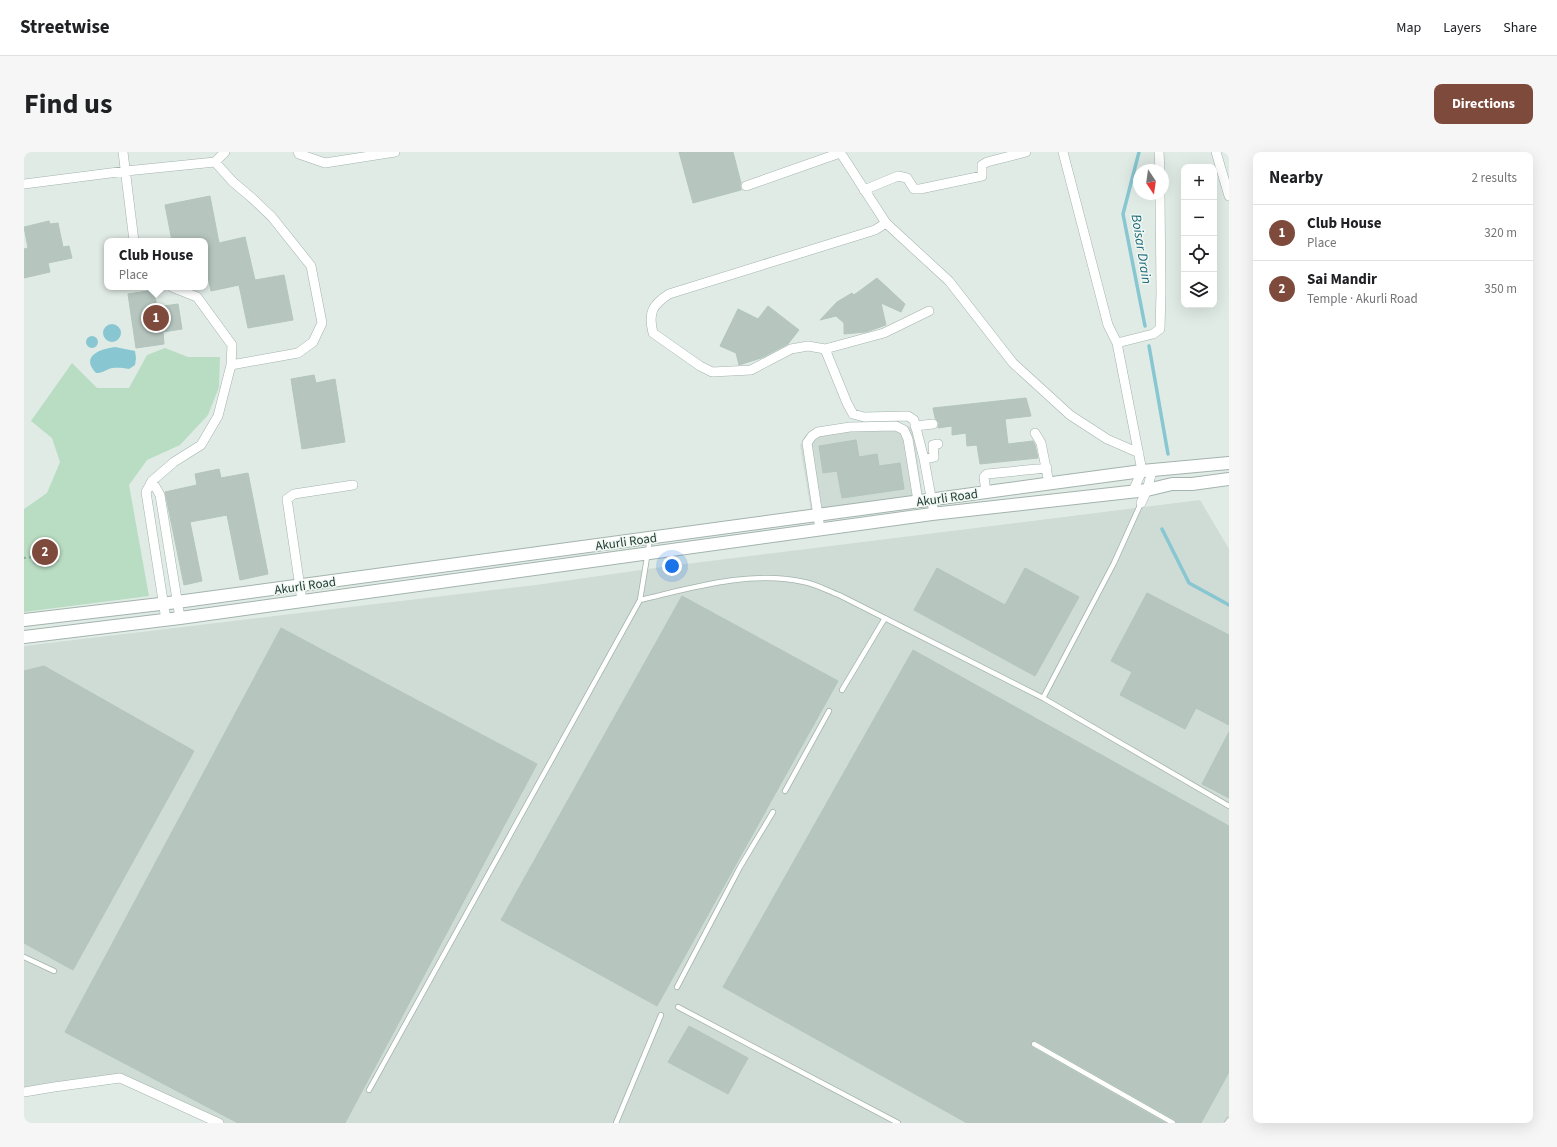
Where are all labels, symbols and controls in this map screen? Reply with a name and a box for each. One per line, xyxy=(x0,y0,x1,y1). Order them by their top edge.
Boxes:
text: Streetwise xyxy=(20,14,110,41)
text: Map xyxy=(1396,18,1421,38)
text: Layers xyxy=(1443,18,1481,38)
text: Share xyxy=(1503,18,1537,38)
text: Find us xyxy=(24,84,112,124)
button: Directions xyxy=(1434,84,1533,124)
north arrow xyxy=(1133,164,1169,200)
map controls xyxy=(1181,164,1217,308)
button: + xyxy=(1181,164,1217,200)
text: Nearby xyxy=(1269,166,1323,190)
text: 2 results xyxy=(1472,169,1517,187)
button: − xyxy=(1181,200,1217,236)
water label: Boisar Drain xyxy=(1126,213,1156,285)
text: Club House xyxy=(1307,213,1382,234)
text: 1 xyxy=(1279,224,1285,242)
text: 320 m xyxy=(1484,224,1517,242)
text: Place xyxy=(1307,234,1336,252)
button: locate xyxy=(1181,236,1217,272)
popup xyxy=(104,238,208,290)
text: Club House xyxy=(119,245,193,266)
text: Place xyxy=(119,266,148,284)
text: Sai Mandir xyxy=(1307,269,1377,290)
button: layers xyxy=(1181,272,1217,308)
text: 2 xyxy=(1279,280,1285,298)
text: 350 m xyxy=(1484,280,1517,298)
text: Temple · Akurli Road xyxy=(1307,290,1418,308)
pin: 1 xyxy=(143,303,169,333)
street label: Akurli Road xyxy=(915,485,979,511)
street label: Akurli Road xyxy=(594,529,658,555)
pin: 2 xyxy=(32,537,58,567)
your location xyxy=(662,556,682,576)
street label: Akurli Road xyxy=(273,573,337,599)

